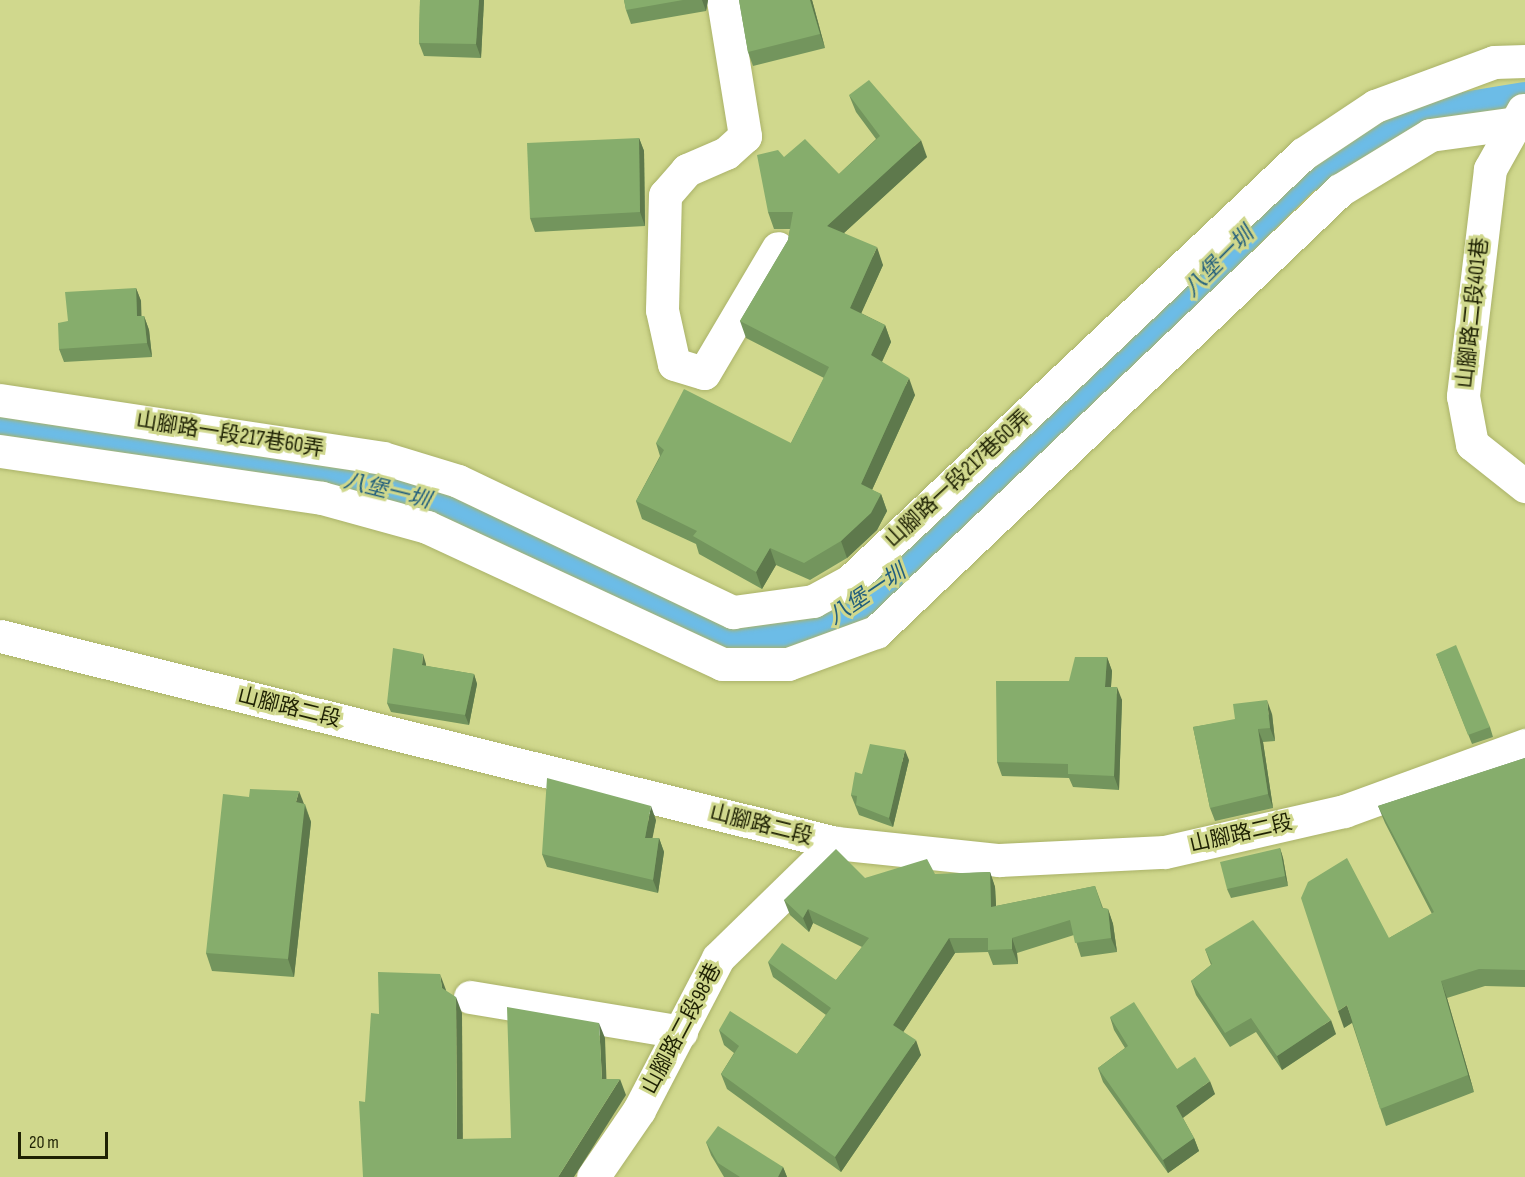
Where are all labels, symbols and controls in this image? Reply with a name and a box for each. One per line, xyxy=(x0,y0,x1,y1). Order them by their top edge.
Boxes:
water label: 八堡一圳 xyxy=(1179,222,1259,302)
street label: 山腳路二段401巷 xyxy=(1453,236,1493,390)
street label: 山腳路一段217巷60弄 xyxy=(880,405,1036,553)
street label: 山腳路一段217巷60弄 xyxy=(134,408,326,462)
water label: 八堡一圳 xyxy=(341,468,433,514)
water label: 八堡一圳 xyxy=(823,559,911,631)
street label: 山腳路二段 xyxy=(235,683,343,733)
street label: 山腳路二段 xyxy=(707,800,815,850)
street label: 山腳路二段 xyxy=(1187,810,1295,858)
street label: 山腳路二段98巷 xyxy=(637,959,727,1099)
scale bar xyxy=(21,1120,111,1158)
text: 20 m xyxy=(29,1132,59,1153)

